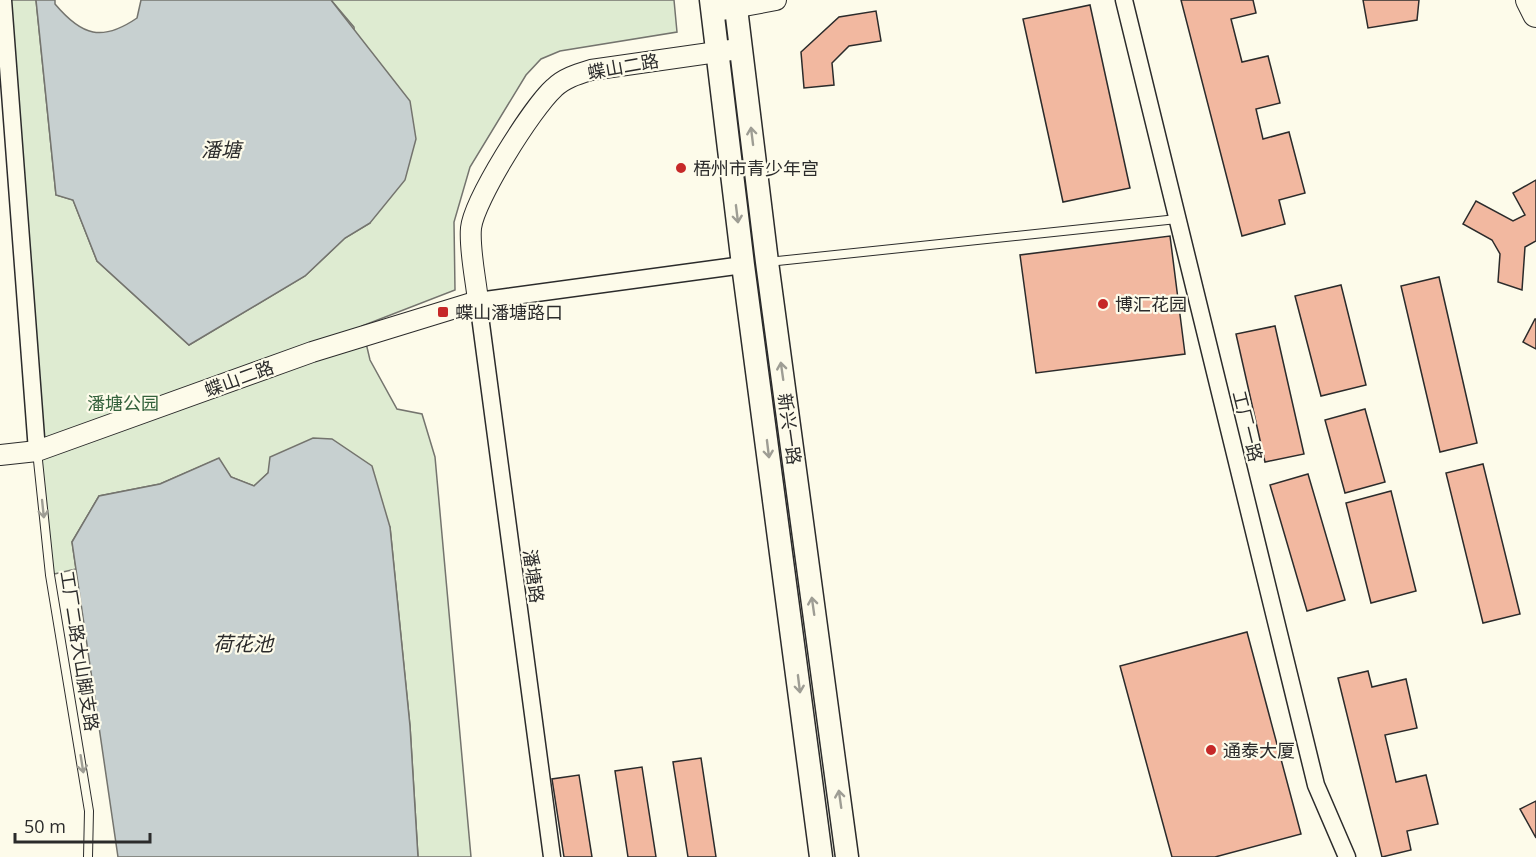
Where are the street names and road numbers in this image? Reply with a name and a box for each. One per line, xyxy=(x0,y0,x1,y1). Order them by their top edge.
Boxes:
street label: 蝶山二路 xyxy=(585,48,661,84)
street label: 蝶山二路 xyxy=(201,354,277,402)
street label: 工厂一路 xyxy=(1228,388,1268,464)
street label: 新兴一路 xyxy=(773,392,807,466)
street label: 潘塘路 xyxy=(518,548,550,604)
street label: 工厂二路大山脚支路 xyxy=(55,569,105,733)

